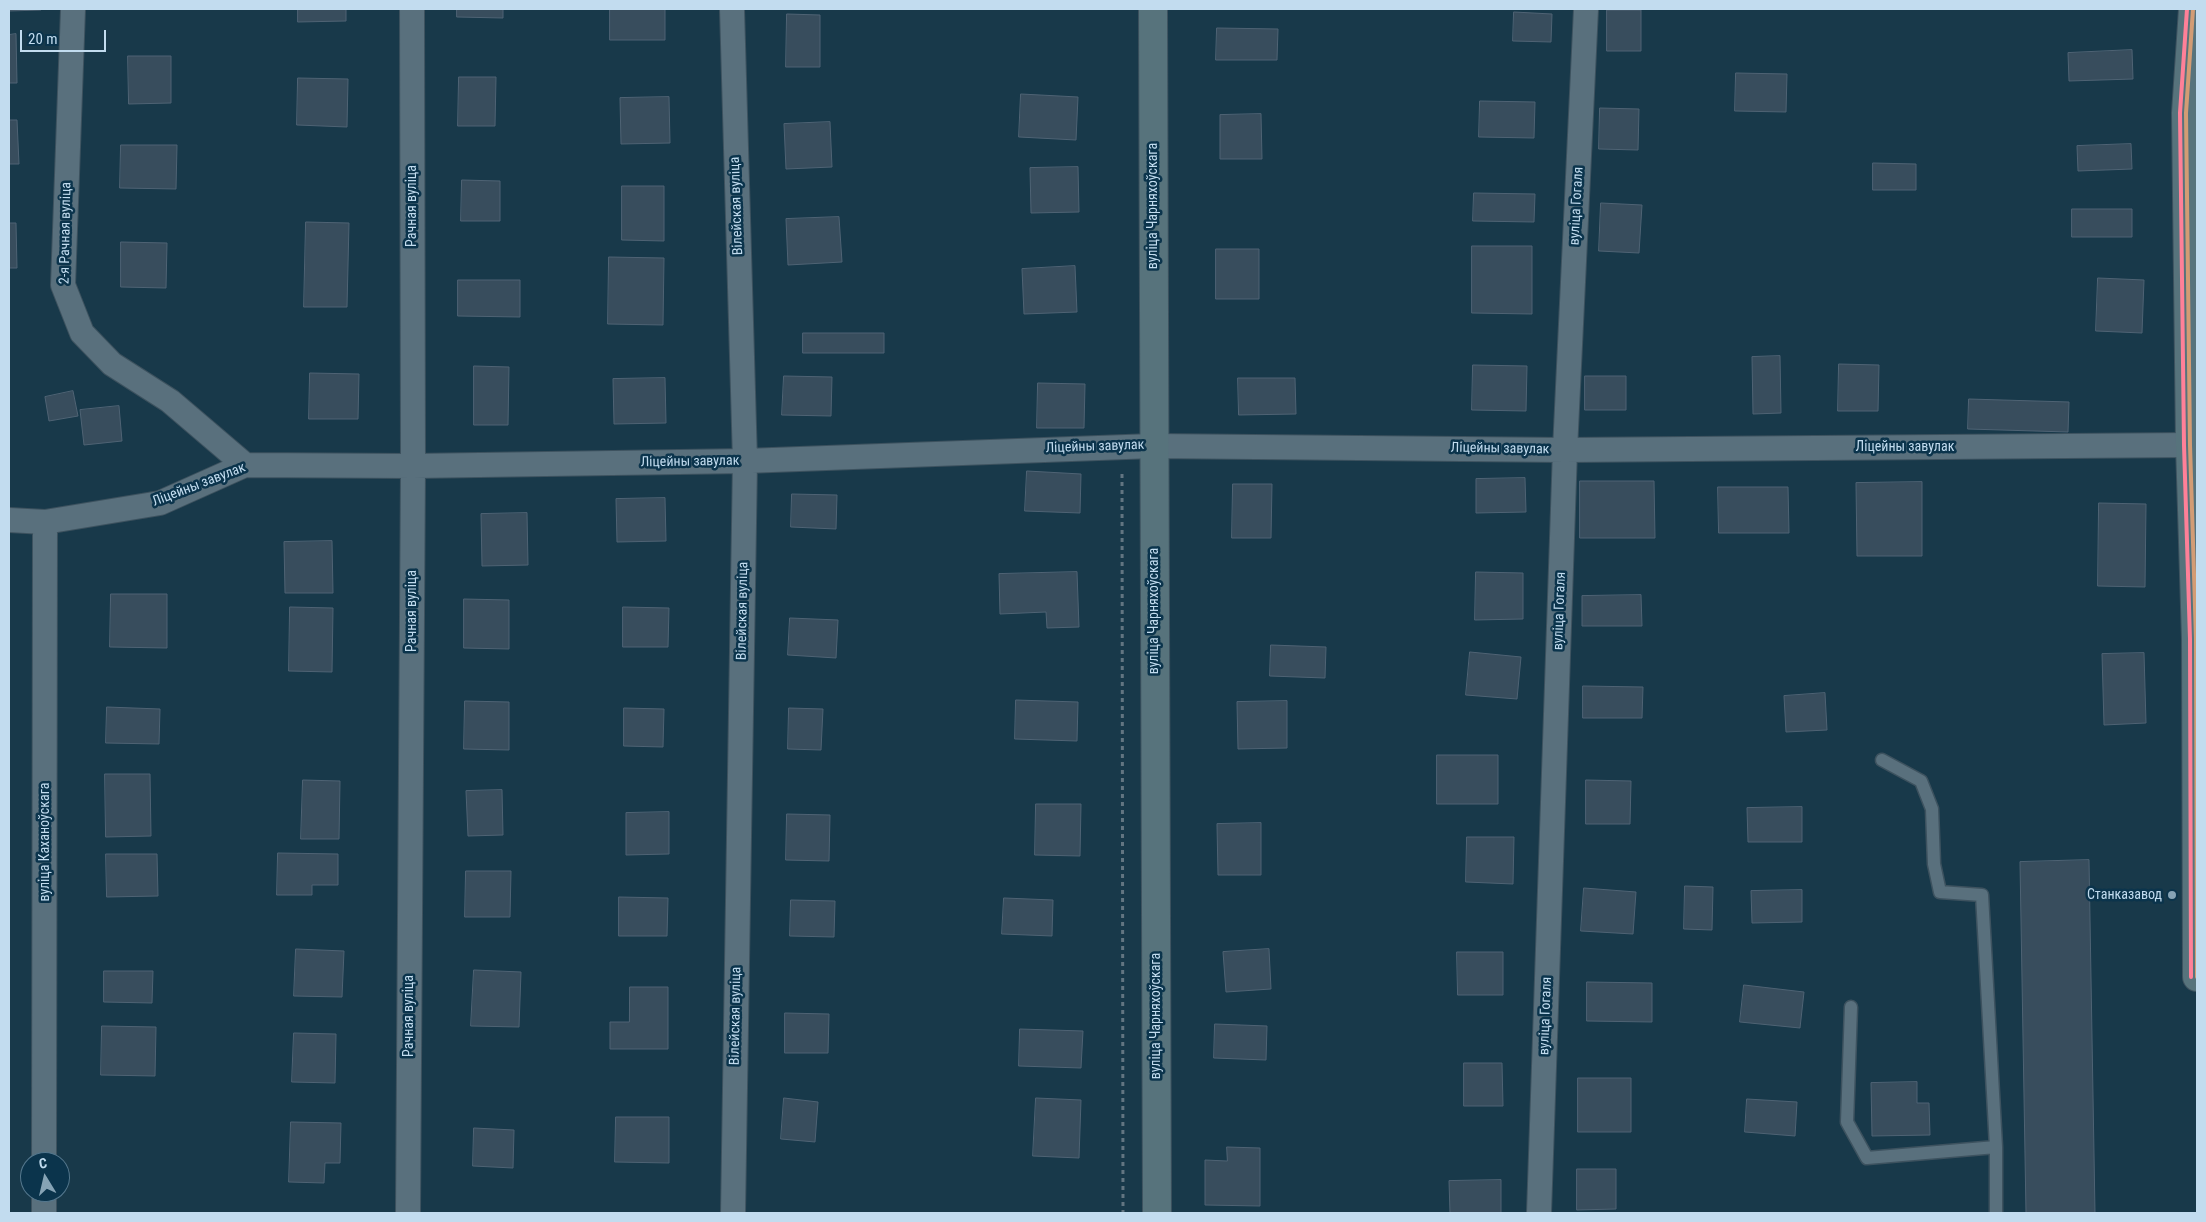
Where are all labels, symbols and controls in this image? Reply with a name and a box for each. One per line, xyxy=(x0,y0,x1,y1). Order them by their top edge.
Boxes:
scale bar xyxy=(22,20,109,52)
text: 20 m xyxy=(28,30,58,48)
street label: вуліца Чарняхоўскага xyxy=(1145,143,1161,269)
street label: Вілейская вуліца xyxy=(727,156,747,256)
street label: Рачная вуліца xyxy=(404,165,420,247)
street label: вуліца Гогаля xyxy=(1567,166,1587,246)
street label: 2-я Рачная вуліца xyxy=(57,182,75,284)
street label: Ліцейны завулак xyxy=(1045,437,1145,457)
street label: Ліцейны завулак xyxy=(1856,439,1954,455)
street label: Ліцейны завулак xyxy=(1450,440,1550,458)
street label: Ліцейны завулак xyxy=(640,453,740,471)
street label: Ліцейны завулак xyxy=(150,459,248,511)
street label: вуліца Чарняхоўскага xyxy=(1146,548,1162,674)
street label: Вілейская вуліца xyxy=(734,562,752,660)
street label: Рачная вуліца xyxy=(404,570,420,652)
street label: вуліца Гогаля xyxy=(1550,571,1570,651)
street label: вуліца Каханоўскага xyxy=(37,782,53,902)
place label: Станказавод xyxy=(2087,887,2162,903)
marker: Станказавод xyxy=(2166,889,2178,901)
street label: вуліца Чарняхоўскага xyxy=(1148,953,1164,1079)
street label: Вілейская вуліца xyxy=(727,967,745,1065)
street label: Рачная вуліца xyxy=(401,975,417,1057)
street label: вуліца Гогаля xyxy=(1536,976,1556,1056)
north arrow xyxy=(20,1152,70,1202)
text: С xyxy=(38,1155,48,1172)

